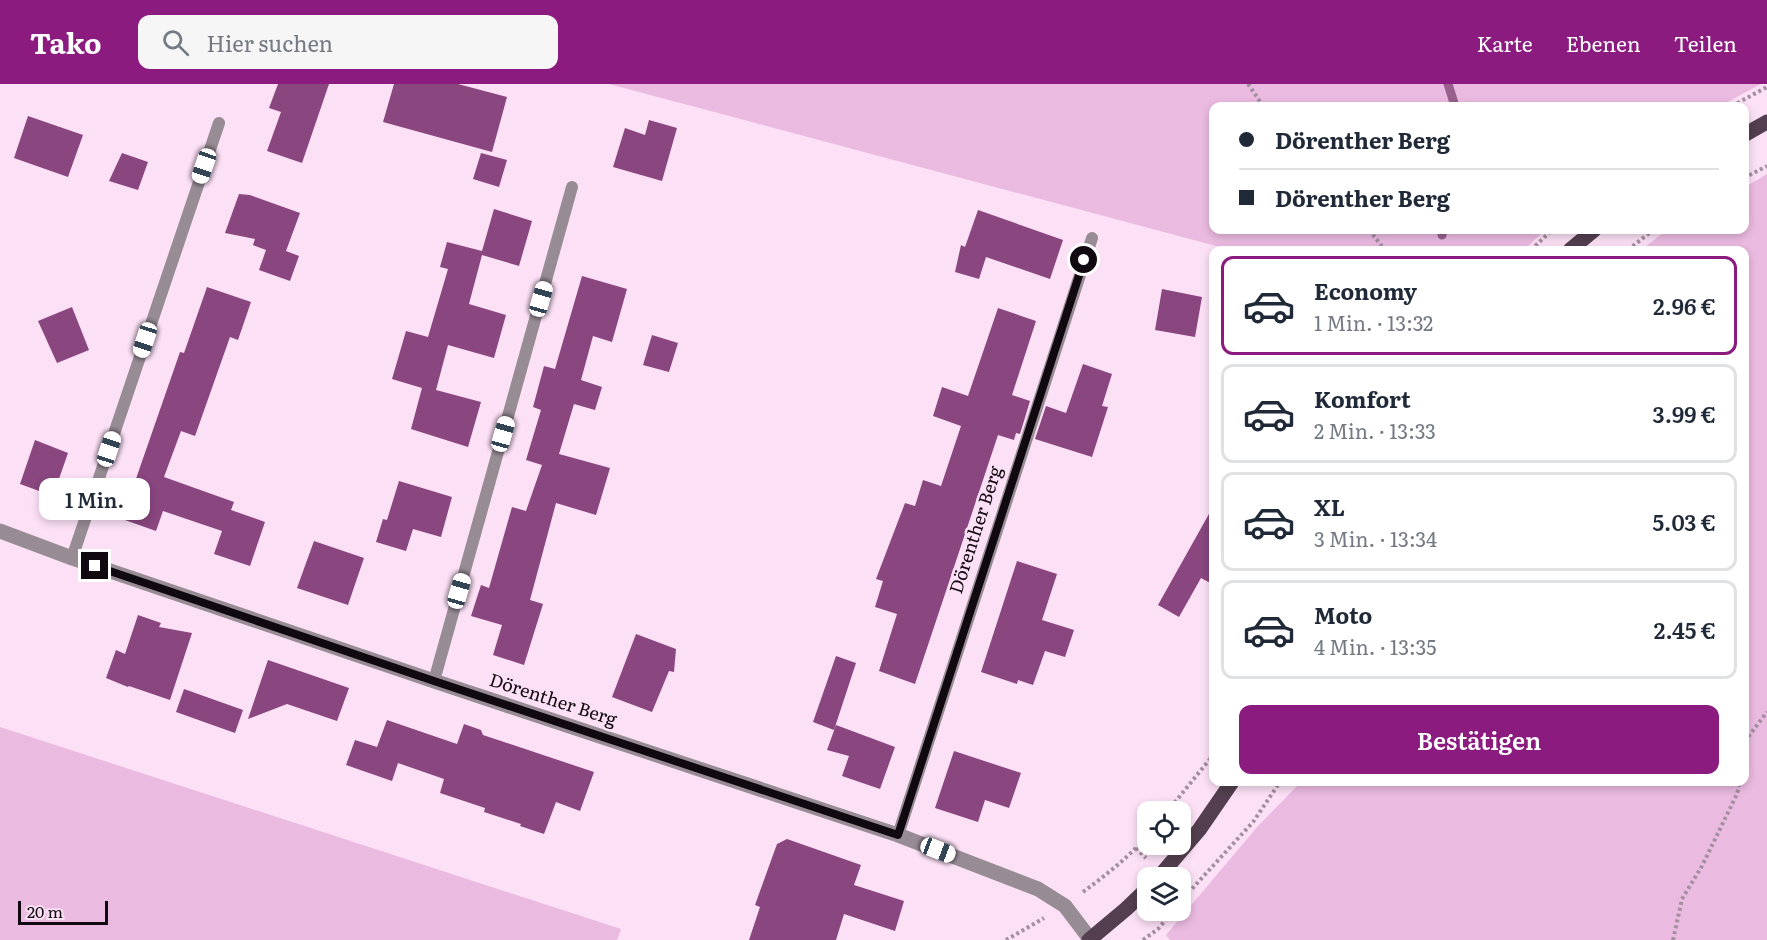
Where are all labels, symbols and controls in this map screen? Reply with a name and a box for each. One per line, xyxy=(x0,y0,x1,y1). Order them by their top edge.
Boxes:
search box xyxy=(138,15,558,69)
text: Tako xyxy=(30,21,102,63)
icon: search xyxy=(159,26,192,59)
text: Hier suchen xyxy=(207,26,333,59)
text: Karte xyxy=(1477,27,1533,58)
text: Ebenen xyxy=(1566,27,1641,58)
text: Teilen xyxy=(1674,27,1737,58)
text: Dörenther Berg xyxy=(1275,123,1450,156)
car xyxy=(190,146,218,186)
text: Dörenther Berg xyxy=(1275,181,1450,214)
route start xyxy=(1070,246,1097,273)
text: Economy xyxy=(1314,274,1417,307)
car xyxy=(527,279,555,319)
icon: car xyxy=(1242,279,1296,333)
text: 2.96 € xyxy=(1653,289,1716,322)
text: 1 Min. · 13:32 xyxy=(1314,307,1433,337)
car xyxy=(131,320,159,360)
text: Komfort xyxy=(1314,382,1411,415)
icon: car xyxy=(1242,387,1296,441)
text: 3.99 € xyxy=(1653,397,1716,430)
car xyxy=(489,414,517,454)
text: 2 Min. · 13:33 xyxy=(1314,415,1436,445)
car xyxy=(95,429,123,469)
street label: Dörenther Berg xyxy=(941,461,1008,597)
callout: 1 Min. xyxy=(40,479,150,521)
text: 1 Min. xyxy=(65,484,124,514)
text: XL xyxy=(1314,490,1345,523)
icon: car xyxy=(1242,495,1296,549)
text: 5.03 € xyxy=(1652,505,1716,538)
text: 3 Min. · 13:34 xyxy=(1314,523,1437,553)
route end xyxy=(81,552,108,579)
car xyxy=(445,571,473,611)
text: Moto xyxy=(1314,598,1372,631)
icon: car xyxy=(1242,603,1296,657)
text: 2.45 € xyxy=(1654,613,1716,646)
text: 4 Min. · 13:35 xyxy=(1314,631,1436,661)
street label: Dörenther Berg xyxy=(486,665,622,732)
button: Bestätigen xyxy=(1239,705,1719,774)
map controls xyxy=(1137,801,1191,921)
button: locate xyxy=(1137,801,1191,855)
car xyxy=(918,835,958,865)
button: layers xyxy=(1137,867,1191,921)
scale bar xyxy=(18,898,108,926)
text: 20 m xyxy=(27,899,63,923)

